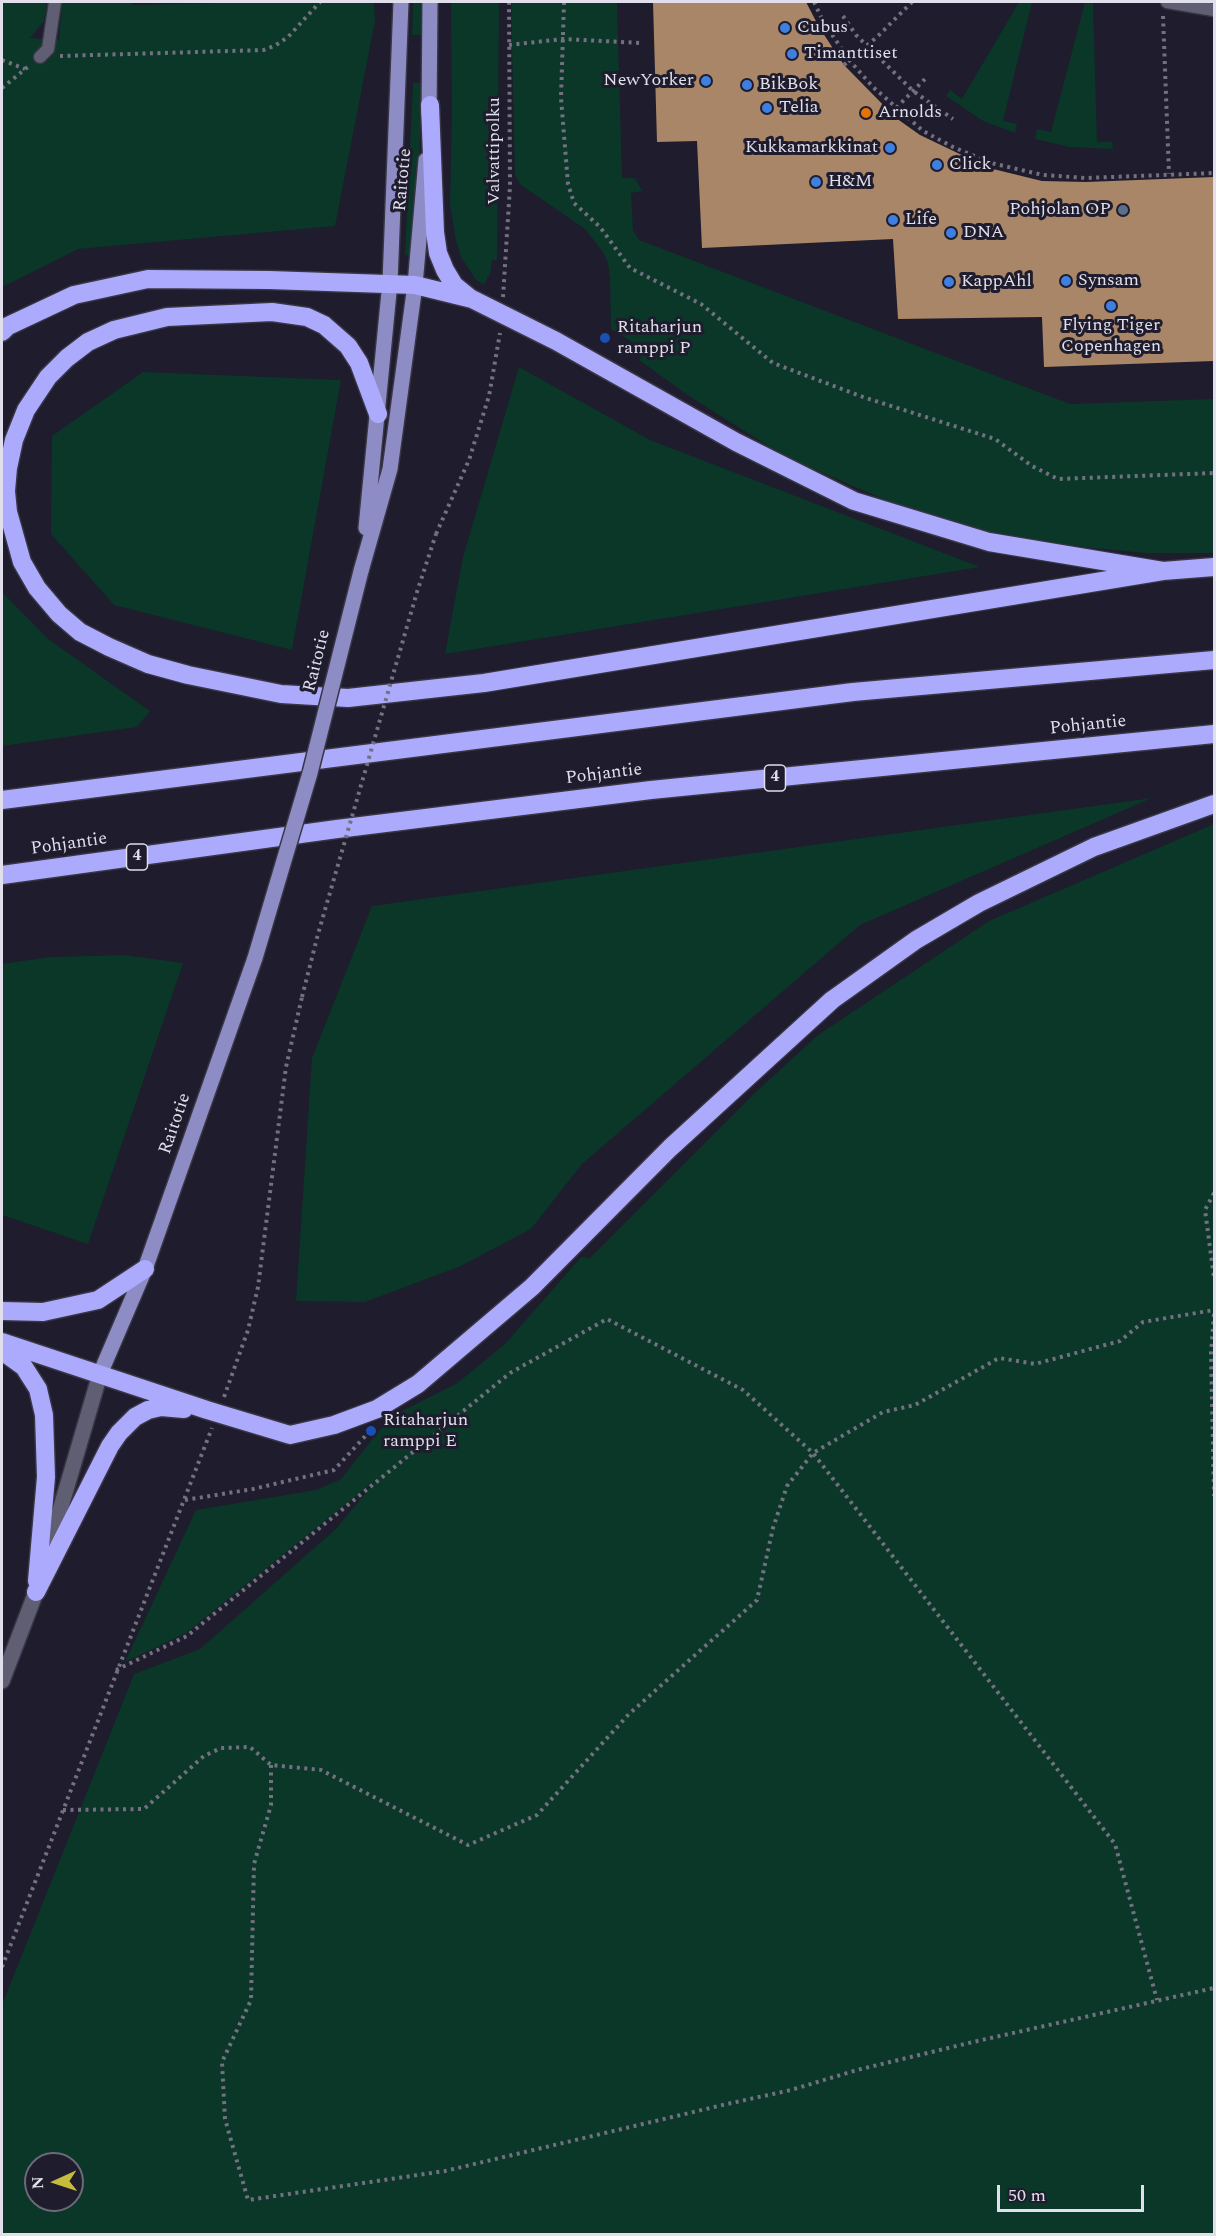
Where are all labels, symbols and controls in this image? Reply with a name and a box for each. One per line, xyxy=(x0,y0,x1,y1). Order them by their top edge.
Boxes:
place label: Cubus xyxy=(797,17,848,39)
marker: Cubus xyxy=(778,21,792,35)
place label: Timanttiset xyxy=(804,43,898,65)
marker: Timanttiset xyxy=(785,47,799,61)
place label: NewYorker xyxy=(603,70,694,92)
marker: NewYorker xyxy=(699,74,713,88)
place label: BikBok xyxy=(759,74,818,96)
marker: BikBok xyxy=(740,78,754,92)
street label: Valvattipolku xyxy=(484,97,506,205)
place label: Telia xyxy=(779,97,819,119)
marker: Telia xyxy=(760,101,774,115)
place label: Arnolds xyxy=(878,102,942,124)
marker: Arnolds xyxy=(859,106,873,120)
place label: Kukkamarkkinat xyxy=(745,137,878,159)
marker: Kukkamarkkinat xyxy=(883,141,897,155)
street label: Raitotie xyxy=(390,148,418,212)
place label: Click xyxy=(949,154,992,176)
marker: Click xyxy=(930,158,944,172)
place label: H&M xyxy=(828,171,872,193)
marker: H&M xyxy=(809,175,823,189)
place label: Pohjolan OP xyxy=(1009,199,1111,221)
marker: Pohjolan OP xyxy=(1116,203,1130,217)
place label: Life xyxy=(905,209,937,231)
marker: Life xyxy=(886,213,900,227)
place label: DNA xyxy=(963,222,1004,244)
marker: DNA xyxy=(944,226,958,240)
place label: Synsam xyxy=(1078,270,1139,292)
place label: KappAhl xyxy=(961,271,1032,293)
marker: Synsam xyxy=(1059,274,1073,288)
marker: KappAhl xyxy=(942,275,956,289)
marker: Flying Tiger Copenhagen xyxy=(1104,299,1118,313)
place label: Flying Tiger Copenhagen xyxy=(1061,315,1161,358)
place label: Ritaharjun ramppi P xyxy=(617,317,702,360)
marker: Ritaharjun ramppi P xyxy=(598,331,612,345)
street label: Raitotie xyxy=(300,628,336,694)
street label: Pohjantie xyxy=(1049,711,1127,741)
street label: Pohjantie xyxy=(565,760,643,790)
road number: 4 xyxy=(764,765,786,791)
street label: Pohjantie xyxy=(29,829,109,861)
road number: 4 xyxy=(126,844,148,870)
street label: Raitotie xyxy=(155,1091,197,1157)
place label: Ritaharjun ramppi E xyxy=(383,1410,468,1452)
marker: Ritaharjun ramppi E xyxy=(364,1424,378,1438)
north arrow xyxy=(24,2152,84,2212)
scale bar xyxy=(1000,2173,1147,2211)
text: N xyxy=(26,2176,50,2190)
text: 50 m xyxy=(1008,2182,1046,2209)

